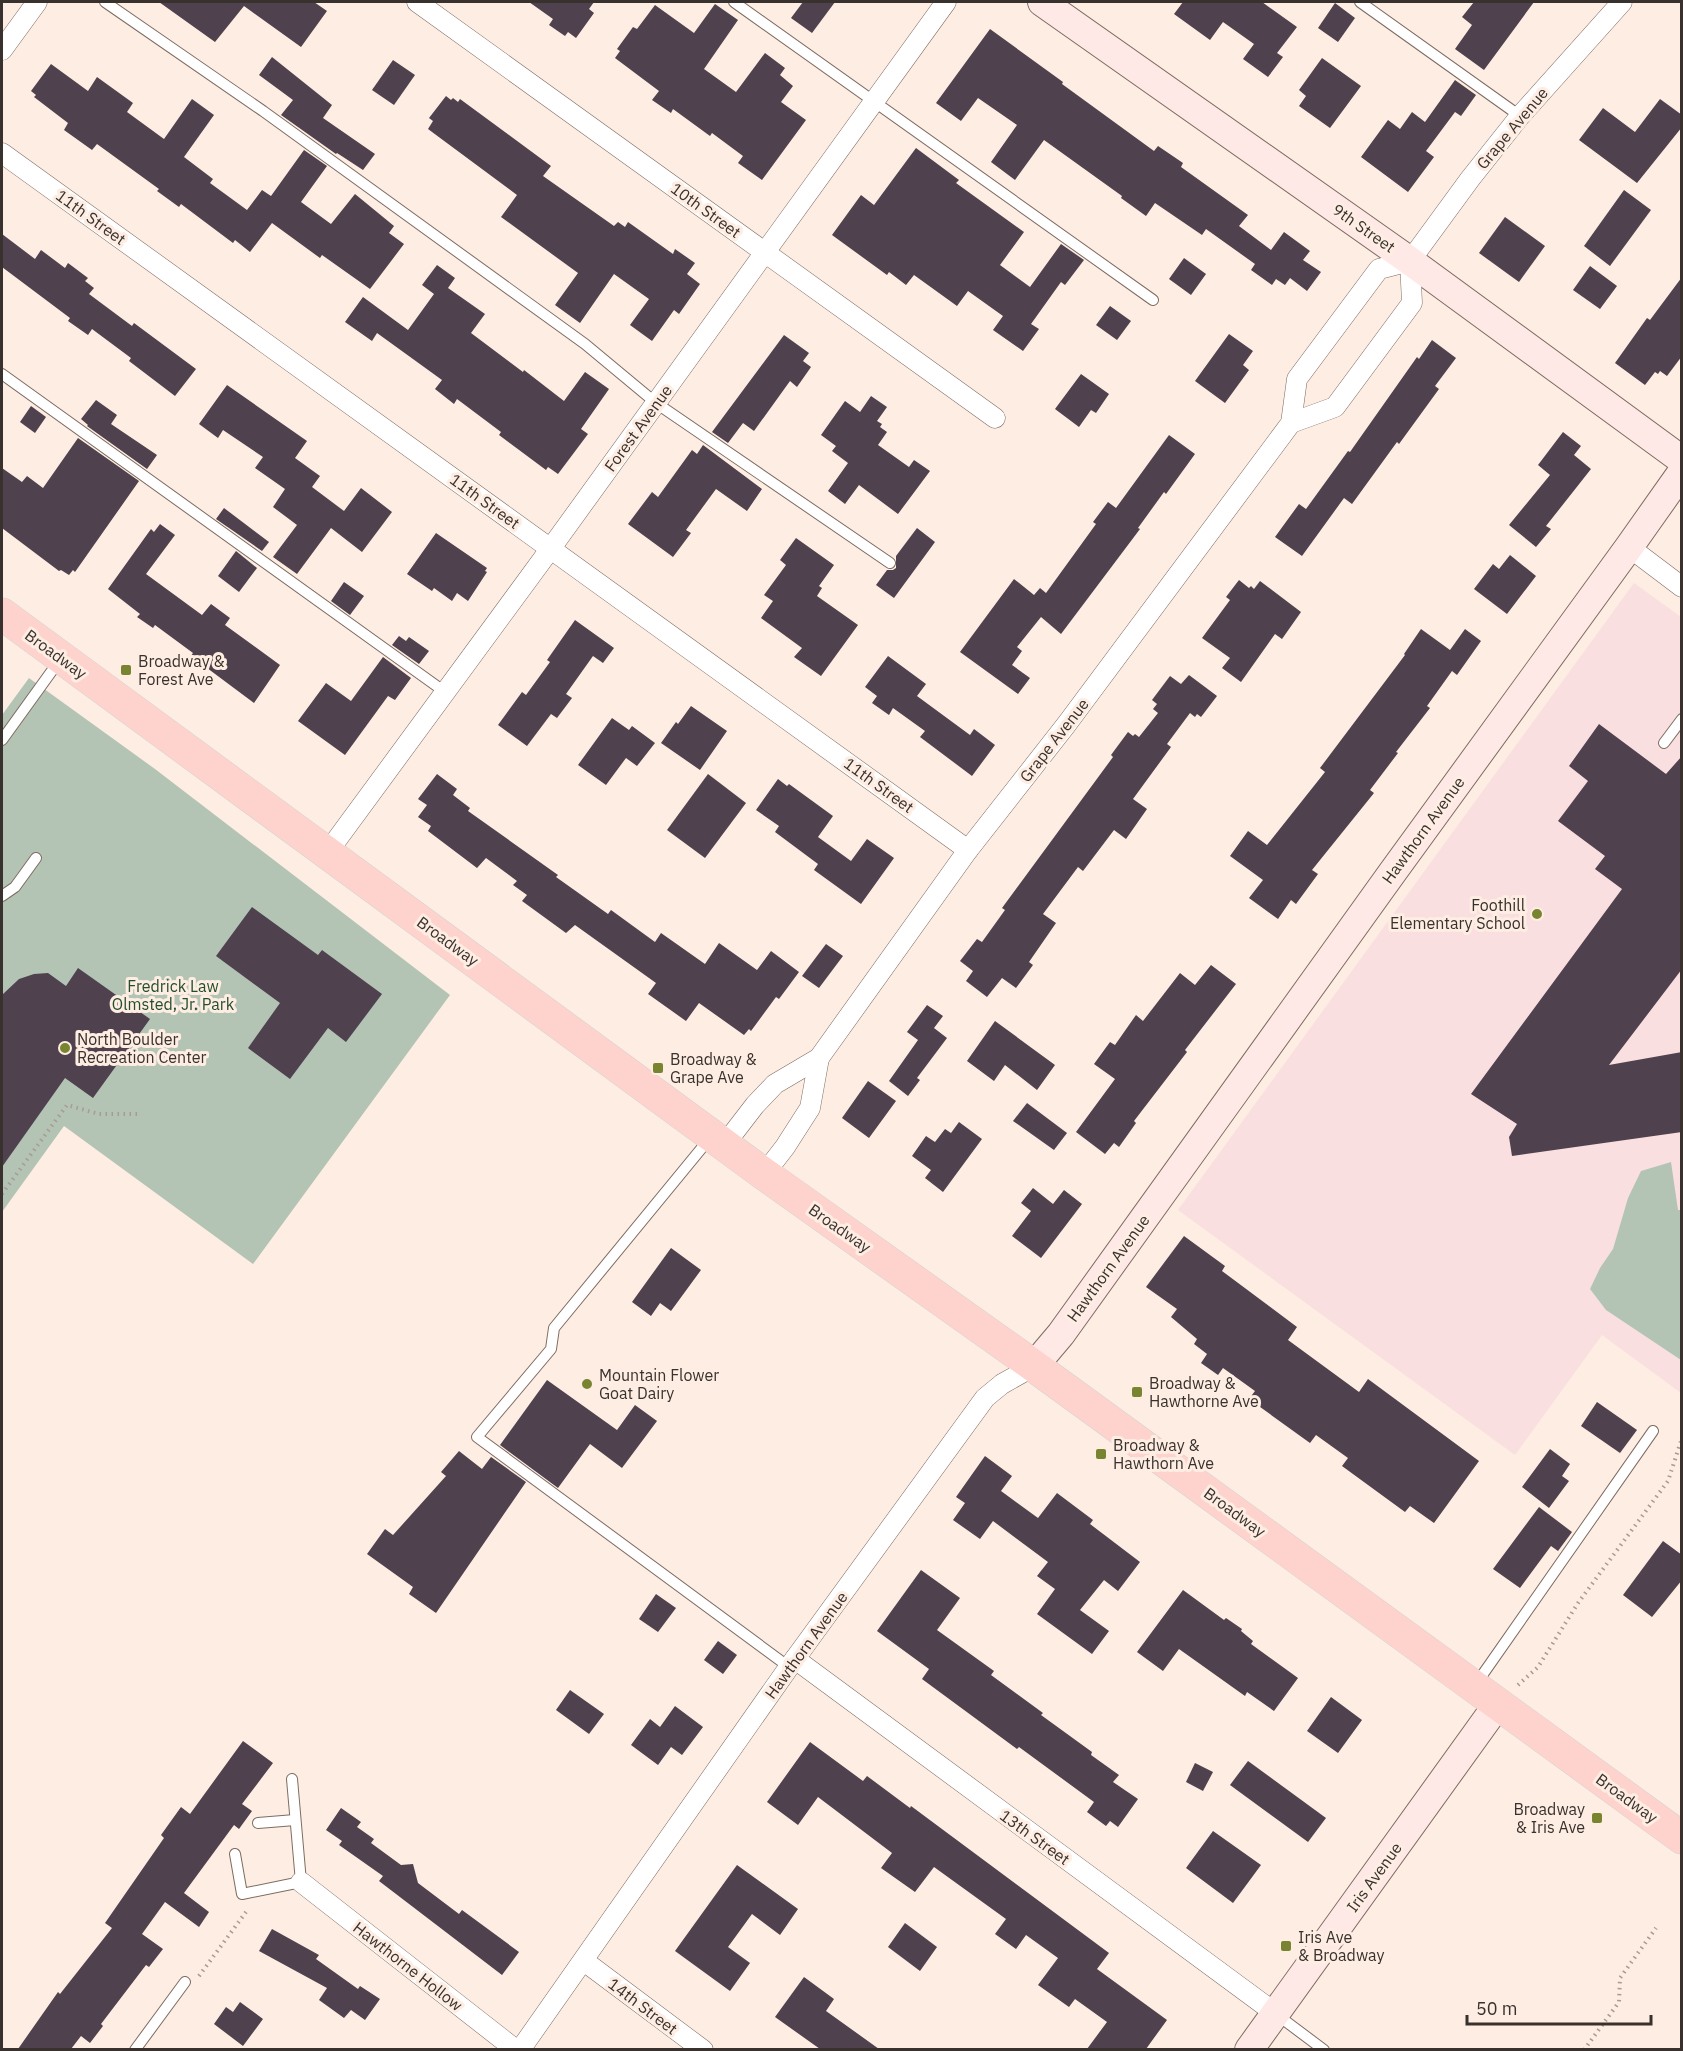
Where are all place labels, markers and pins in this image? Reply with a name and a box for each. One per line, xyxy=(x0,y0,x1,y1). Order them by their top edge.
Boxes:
place label: Broadway & Forest Ave xyxy=(138,651,225,689)
marker: Broadway & Forest Ave xyxy=(119,663,133,677)
place label: Foothill Elementary School xyxy=(1390,895,1525,933)
marker: Foothill Elementary School xyxy=(1530,907,1544,921)
place label: North Boulder Recreation Center xyxy=(77,1029,207,1067)
marker: North Boulder Recreation Center xyxy=(58,1041,72,1055)
place label: Broadway & Grape Ave xyxy=(670,1049,757,1087)
marker: Broadway & Grape Ave xyxy=(651,1061,665,1075)
place label: Mountain Flower Goat Dairy xyxy=(599,1365,719,1403)
place label: Broadway & Hawthorne Ave xyxy=(1149,1373,1259,1411)
marker: Mountain Flower Goat Dairy xyxy=(580,1377,594,1391)
marker: Broadway & Hawthorne Ave xyxy=(1130,1385,1144,1399)
place label: Broadway & Hawthorn Ave xyxy=(1113,1435,1214,1473)
marker: Broadway & Hawthorn Ave xyxy=(1094,1447,1108,1461)
place label: Broadway & Iris Ave xyxy=(1513,1799,1585,1837)
marker: Broadway & Iris Ave xyxy=(1590,1811,1604,1825)
place label: Iris Ave & Broadway xyxy=(1298,1927,1385,1965)
marker: Iris Ave & Broadway xyxy=(1279,1939,1293,1953)

